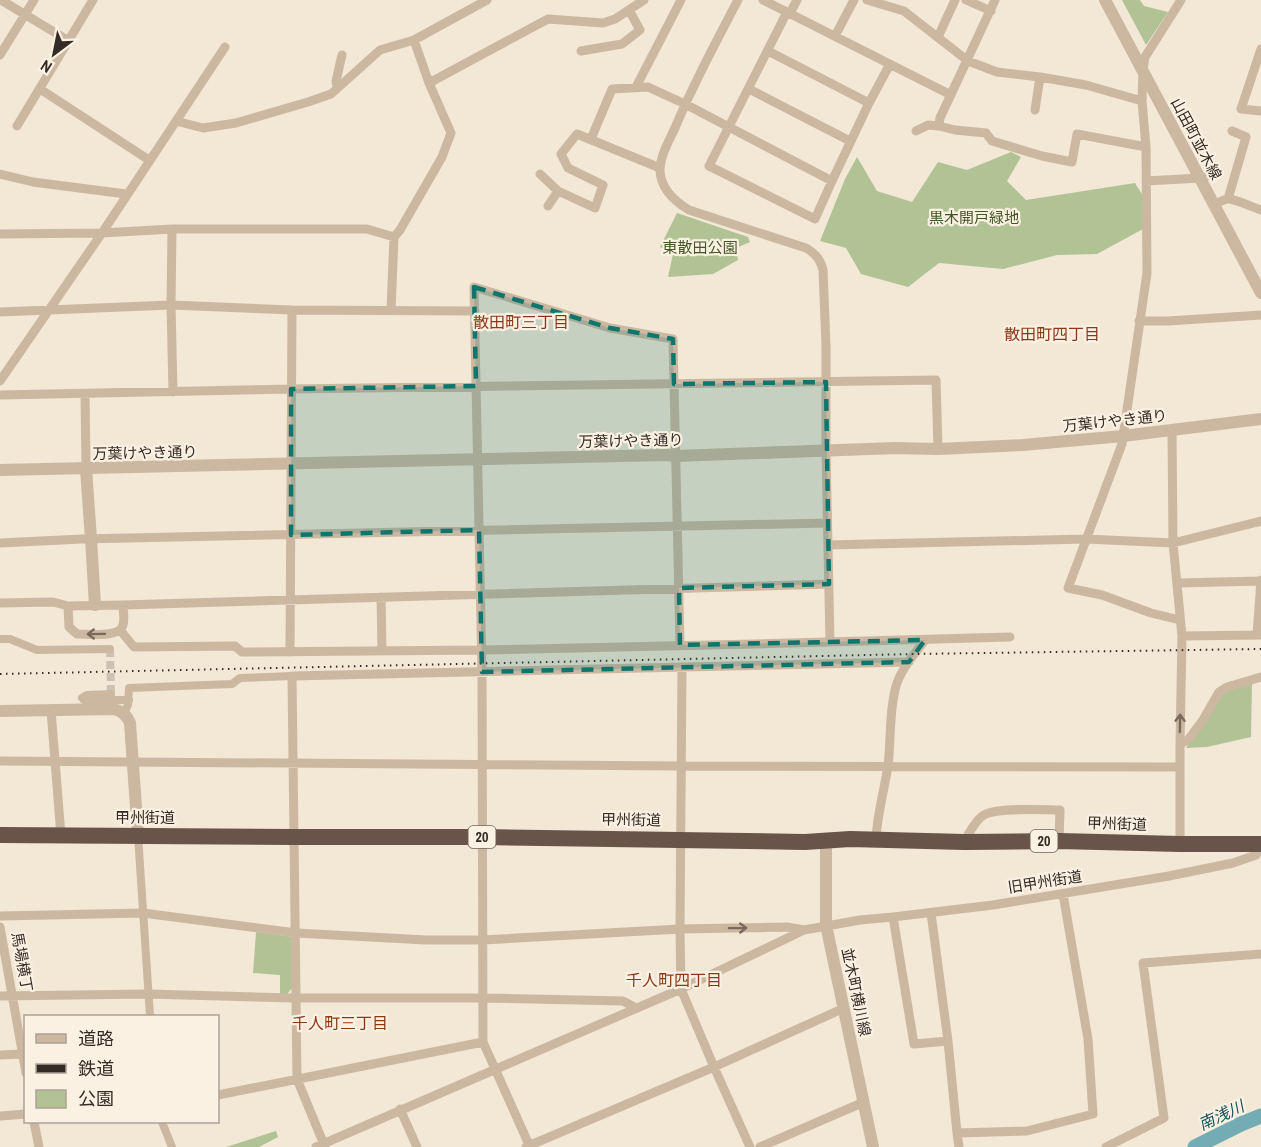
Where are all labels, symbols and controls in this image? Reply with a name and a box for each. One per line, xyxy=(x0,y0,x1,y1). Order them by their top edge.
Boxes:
north arrow xyxy=(24,24,84,84)
text: N xyxy=(36,55,56,79)
street label: 山田町並木線 xyxy=(1166,94,1227,183)
park label: 黒木開戸緑地 xyxy=(929,207,1019,228)
park label: 東散田公園 xyxy=(662,237,738,258)
district label: 散田町三丁目 xyxy=(473,311,569,333)
district label: 散田町四丁目 xyxy=(1004,323,1100,345)
street label: 万葉けやき通り xyxy=(1062,405,1168,436)
street label: 万葉けやき通り xyxy=(578,429,684,452)
street label: 万葉けやき通り xyxy=(92,441,198,464)
one-way arrow xyxy=(87,628,107,640)
one-way arrow xyxy=(1174,713,1186,733)
street label: 甲州街道 xyxy=(115,807,175,828)
street label: 甲州街道 xyxy=(601,808,661,831)
street label: 甲州街道 xyxy=(1087,812,1147,835)
road number: 20 xyxy=(468,826,496,848)
road number: 20 xyxy=(1030,830,1058,852)
street label: 旧甲州街道 xyxy=(1006,865,1084,898)
one-way arrow xyxy=(728,922,748,933)
street label: 馬場横丁 xyxy=(7,931,38,993)
street label: 並木町横川線 xyxy=(837,946,876,1038)
district label: 千人町四丁目 xyxy=(626,969,722,991)
district label: 千人町三丁目 xyxy=(292,1012,388,1034)
legend xyxy=(24,1015,219,1123)
text: 道路 xyxy=(78,1026,114,1051)
text: 鉄道 xyxy=(78,1056,114,1081)
text: 公園 xyxy=(78,1086,114,1111)
water label: 南浅川 xyxy=(1195,1094,1249,1135)

